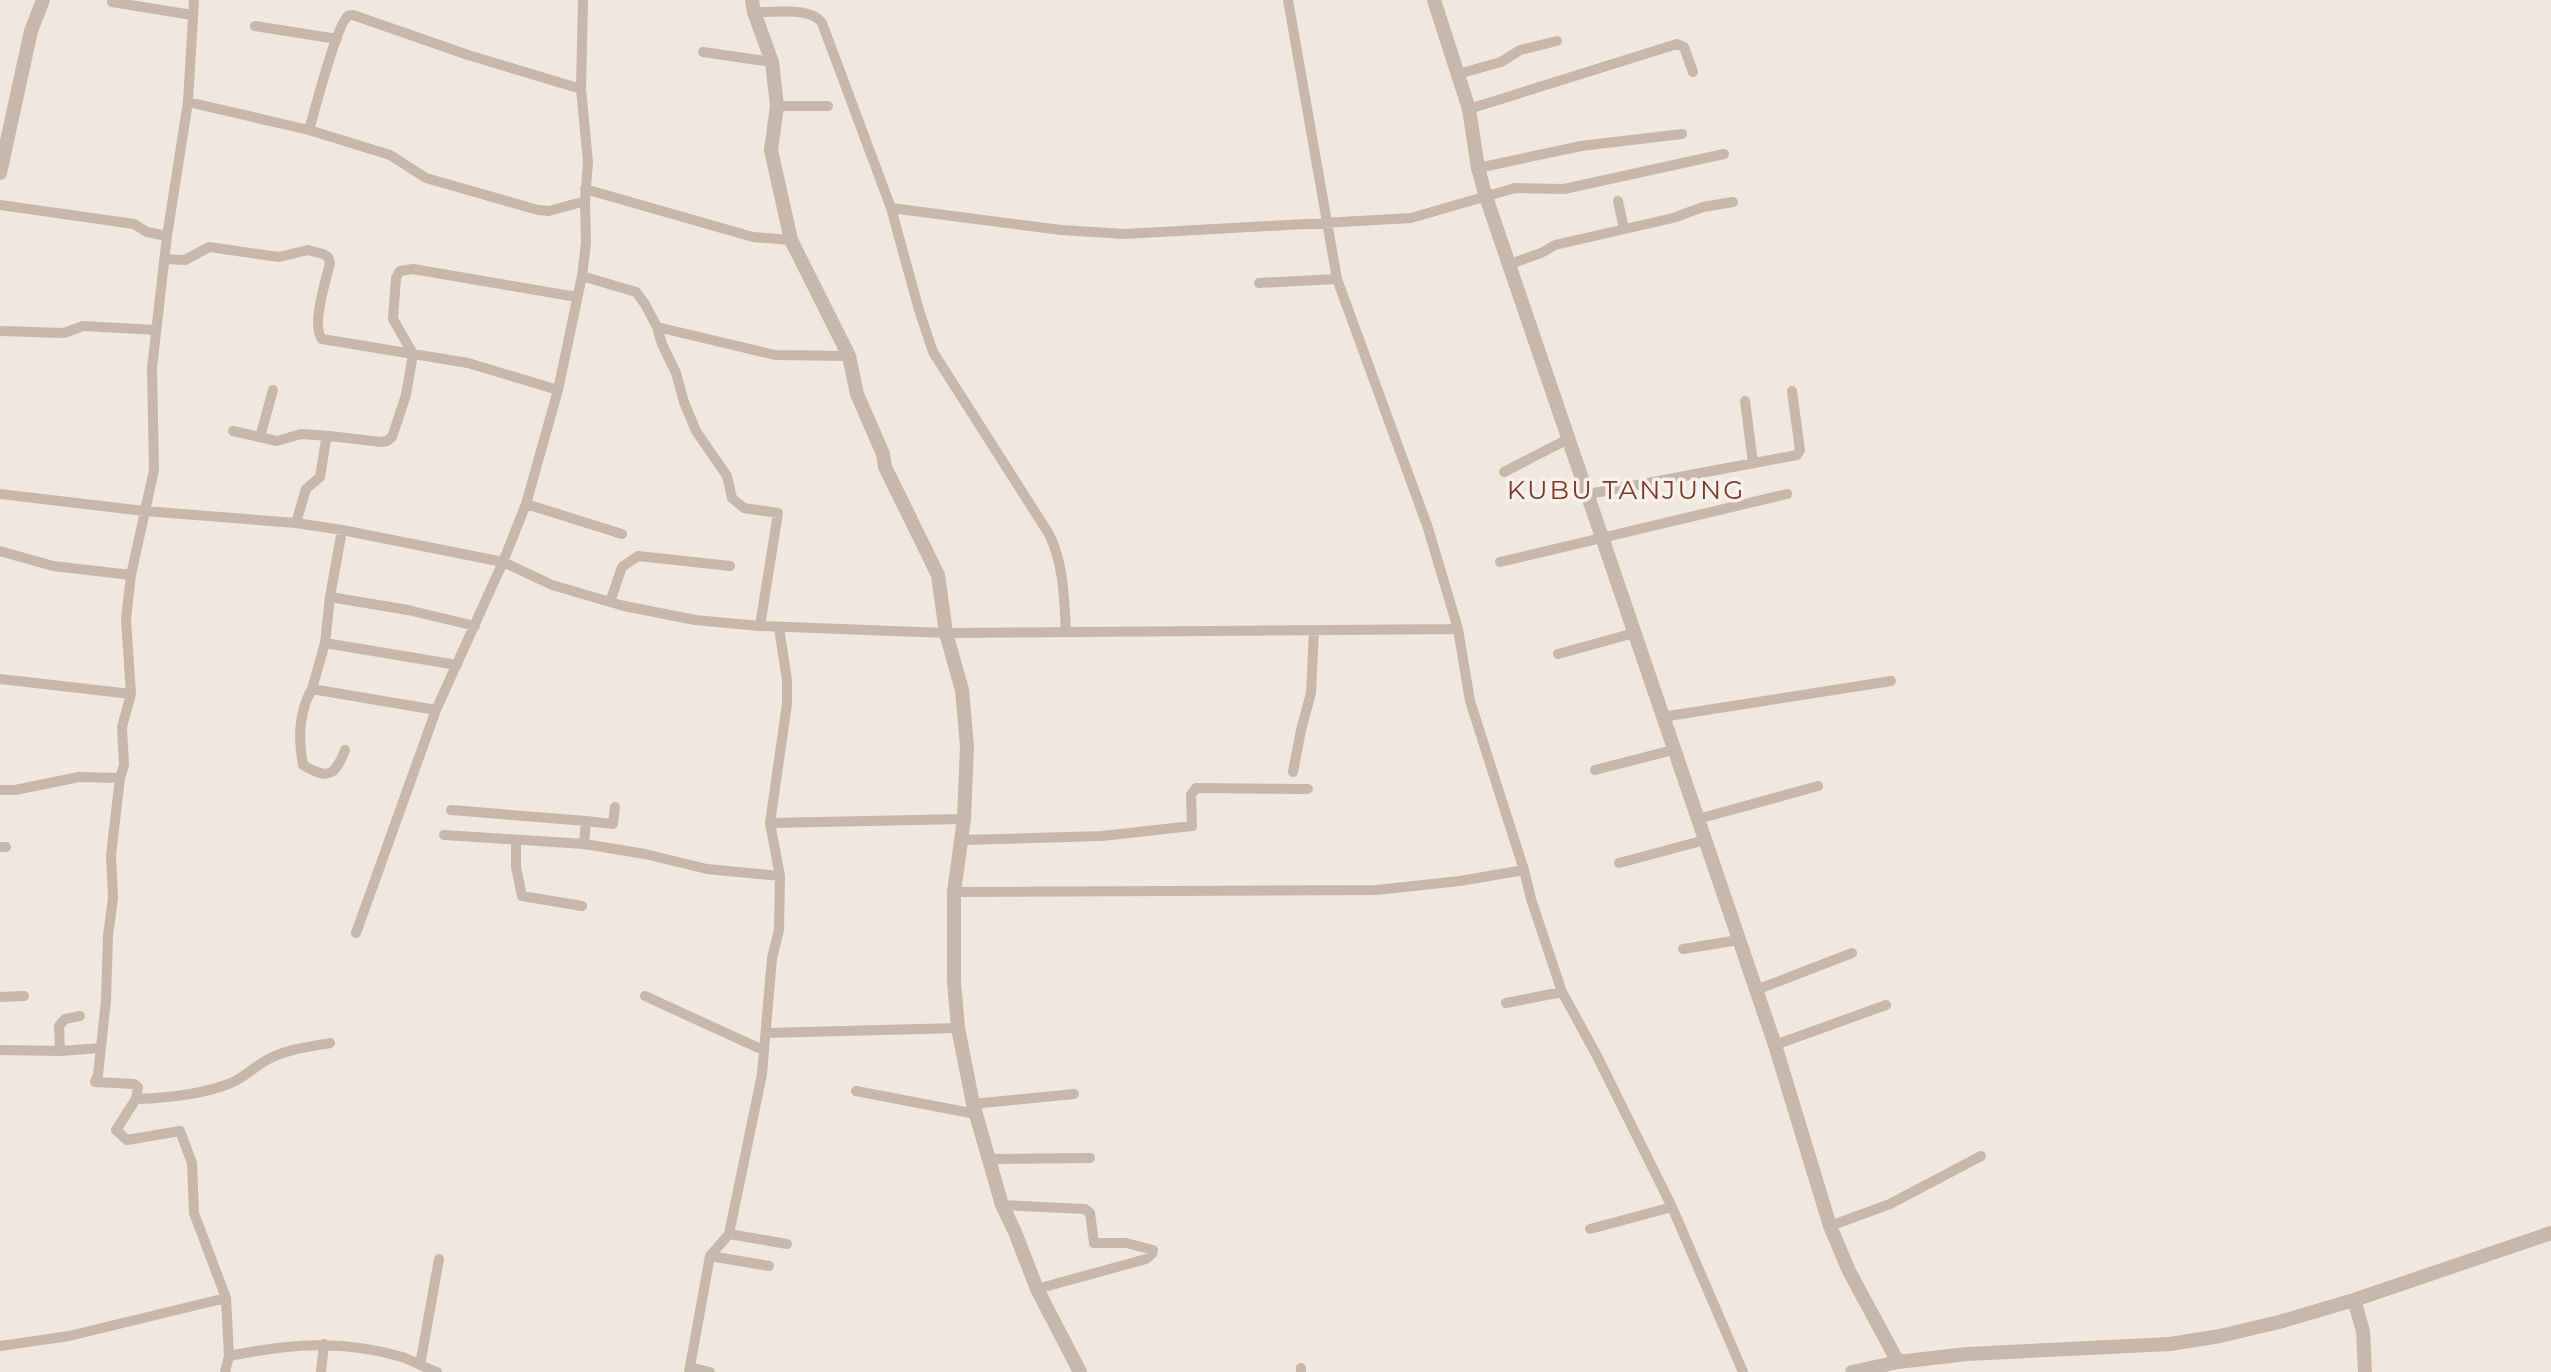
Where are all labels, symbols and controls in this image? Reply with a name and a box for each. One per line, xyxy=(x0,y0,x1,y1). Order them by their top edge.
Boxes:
district label: KUBU TANJUNG xyxy=(1507,474,1745,506)

